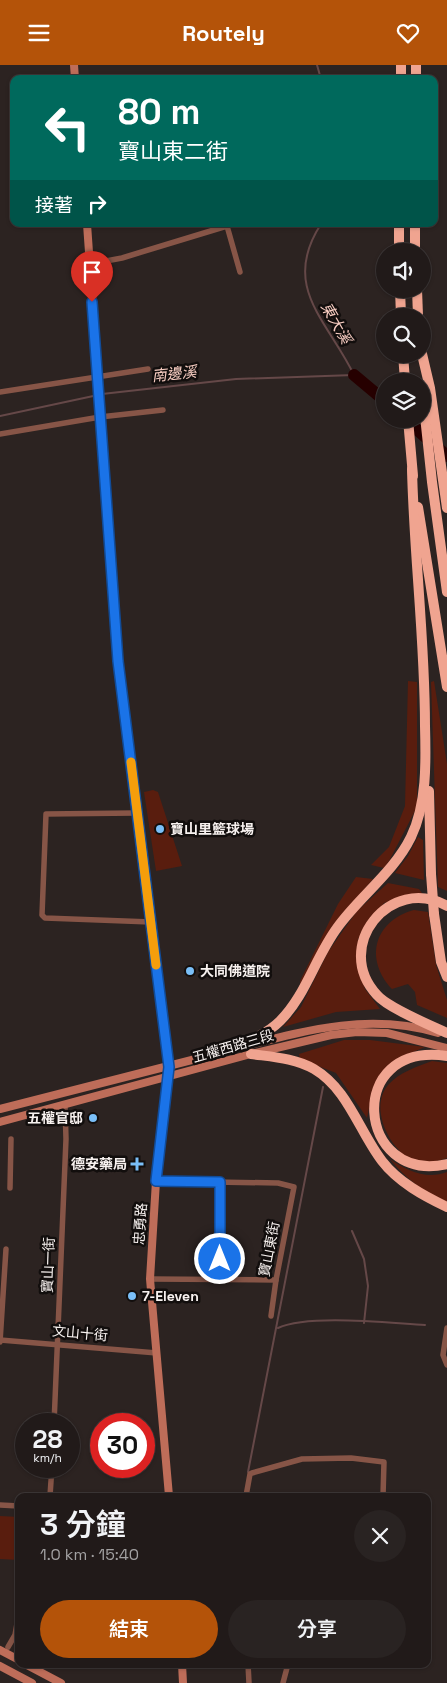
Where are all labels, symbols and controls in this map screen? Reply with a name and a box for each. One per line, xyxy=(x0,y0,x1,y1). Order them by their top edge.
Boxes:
icon: menu xyxy=(25,19,53,47)
text: Routely xyxy=(182,19,265,47)
icon: heart xyxy=(394,19,422,47)
text: 80 m xyxy=(118,90,200,134)
icon: left xyxy=(35,95,100,160)
text: 寶山東二街 xyxy=(118,137,228,165)
icon: right xyxy=(83,190,111,218)
text: 接著 xyxy=(35,193,73,218)
map controls xyxy=(376,243,431,428)
button: sound xyxy=(376,243,431,298)
pin xyxy=(71,251,113,302)
icon: arrive xyxy=(78,258,106,286)
water label: 東大溪 xyxy=(317,299,357,349)
button: search xyxy=(376,308,431,363)
water label: 南邊溪 xyxy=(151,361,199,385)
button: layers xyxy=(376,373,431,428)
place label: 寶山里籃球場 xyxy=(170,820,254,838)
marker: 寶山里籃球場 xyxy=(154,823,166,835)
place label: 大同佛道院 xyxy=(200,962,270,980)
marker: 大同佛道院 xyxy=(184,965,196,977)
street label: 五權西路三段 xyxy=(190,1026,276,1066)
place label: 五權官邸 xyxy=(27,1109,83,1127)
marker: 五權官邸 xyxy=(87,1112,99,1124)
place label: 德安藥局 xyxy=(71,1155,127,1173)
marker: 德安藥局 xyxy=(131,1158,143,1170)
street label: 忠勇路 xyxy=(130,1202,150,1246)
street label: 寶山東街 xyxy=(255,1220,283,1278)
position arrow xyxy=(193,1232,245,1284)
street label: 寶山一街 xyxy=(38,1237,58,1293)
place label: 7-Eleven xyxy=(142,1287,199,1305)
marker: 7-Eleven xyxy=(126,1290,138,1302)
street label: 文山十街 xyxy=(51,1322,109,1344)
speed limit sign: 30 xyxy=(90,1413,155,1478)
text: 28 xyxy=(33,1423,62,1455)
text: km/h xyxy=(33,1450,62,1466)
text: 3 分鐘 xyxy=(40,1505,126,1544)
button: close xyxy=(354,1510,406,1562)
text: 1.0 km · 15:40 xyxy=(40,1544,139,1565)
button: 結束 xyxy=(40,1600,218,1658)
button: 分享 xyxy=(228,1600,406,1658)

